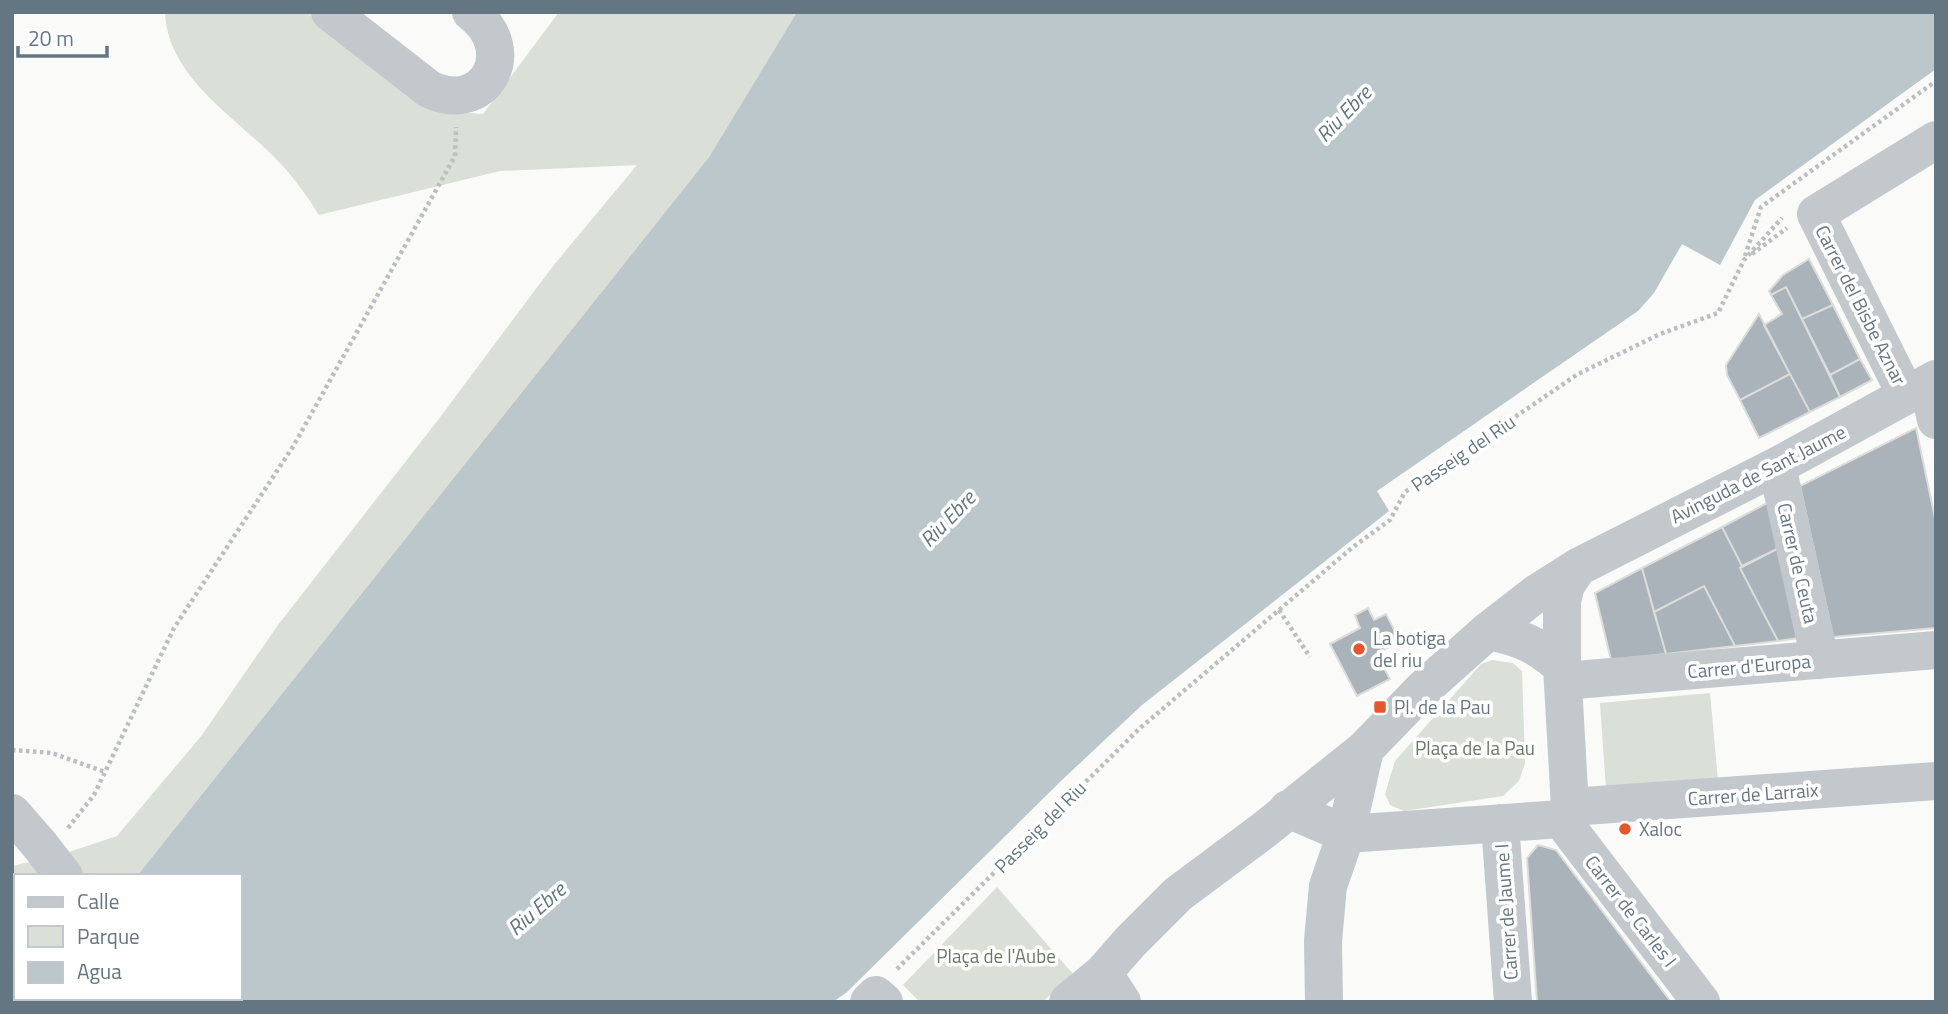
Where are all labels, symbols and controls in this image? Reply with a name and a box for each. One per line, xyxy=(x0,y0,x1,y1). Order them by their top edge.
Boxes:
scale bar xyxy=(18,14,107,58)
text: 20 m xyxy=(28,22,74,54)
water label: Riu Ebre xyxy=(1308,77,1379,149)
street label: Carrer del Bisbe Aznar xyxy=(1809,220,1915,390)
street label: Passeig del Riu xyxy=(1405,407,1521,498)
street label: Avinguda de Sant Jaume xyxy=(1665,417,1850,530)
water label: Riu Ebre xyxy=(912,482,983,554)
street label: Carrer de Ceuta xyxy=(1771,500,1827,627)
place label: La botiga del riu xyxy=(1373,623,1446,674)
marker: La botiga del riu xyxy=(1351,641,1367,657)
street label: Carrer d'Europa xyxy=(1686,646,1812,685)
place label: Pl. de la Pau xyxy=(1394,692,1491,721)
marker: Pl. de la Pau xyxy=(1372,699,1388,715)
park label: Plaça de la Pau xyxy=(1415,733,1535,762)
street label: Passeig del Riu xyxy=(987,774,1092,879)
street label: Carrer de Larraix xyxy=(1687,774,1820,813)
place label: Xaloc xyxy=(1639,814,1682,843)
marker: Xaloc xyxy=(1617,821,1633,837)
street label: Carrer de Jaume I xyxy=(1486,843,1525,981)
street label: Carrer de Carles I xyxy=(1578,849,1684,973)
water label: Riu Ebre xyxy=(500,873,574,943)
legend xyxy=(14,874,242,1000)
text: Calle xyxy=(77,885,119,917)
text: Parque xyxy=(77,920,140,952)
park label: Plaça de l'Aube xyxy=(936,941,1056,970)
text: Agua xyxy=(77,955,122,987)

